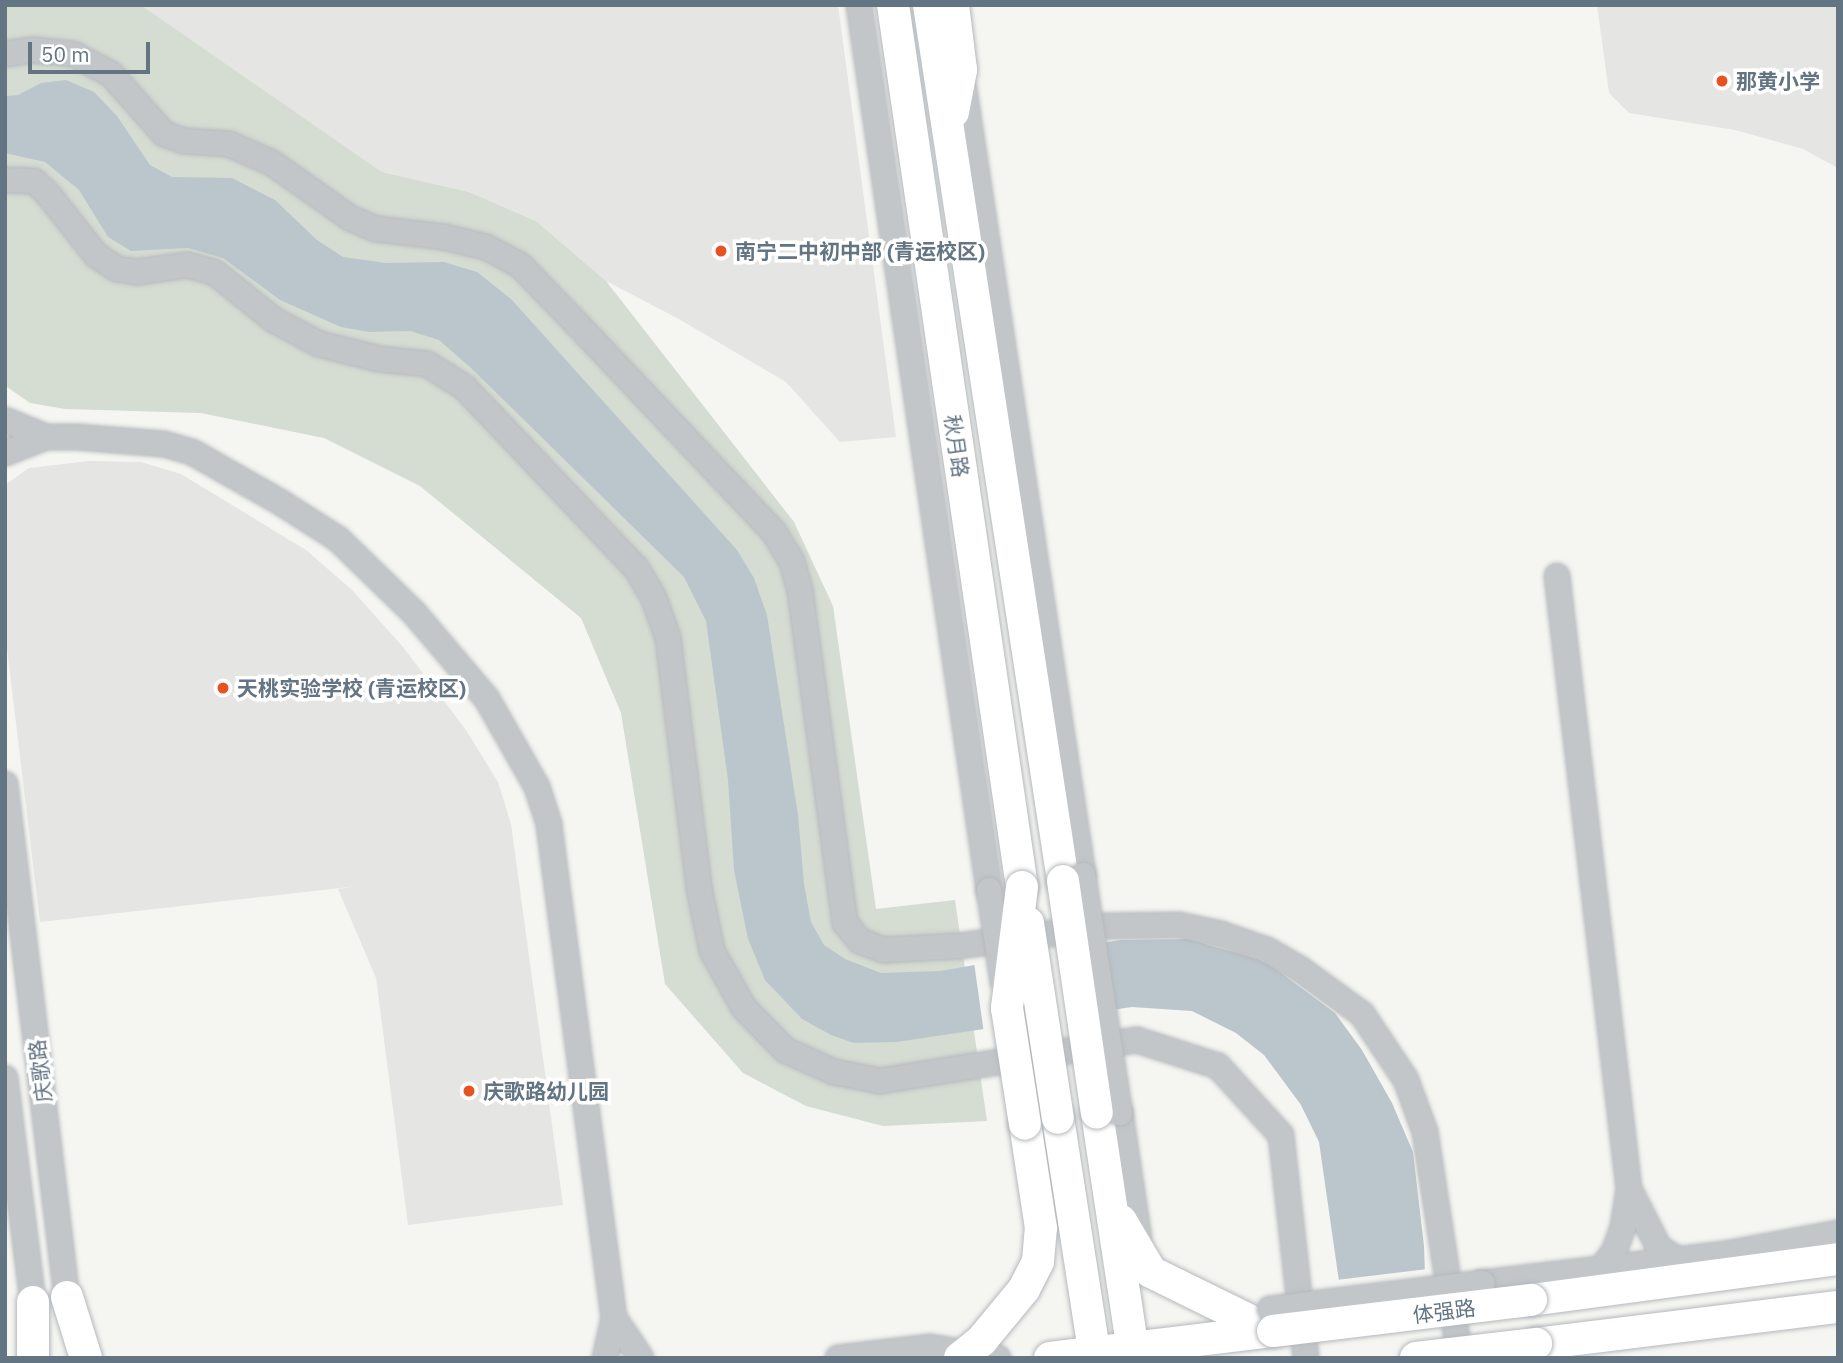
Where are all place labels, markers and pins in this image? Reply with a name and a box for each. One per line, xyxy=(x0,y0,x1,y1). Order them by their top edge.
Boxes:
place label: 那黄小学 xyxy=(1736,68,1820,94)
marker: 那黄小学 xyxy=(1714,73,1730,89)
place label: 南宁二中初中部 (青运校区) xyxy=(735,238,985,264)
marker: 南宁二中初中部 (青运校区) xyxy=(713,243,729,259)
place label: 天桃实验学校 (青运校区) xyxy=(237,675,466,701)
marker: 天桃实验学校 (青运校区) xyxy=(215,680,231,696)
place label: 庆歌路幼儿园 xyxy=(483,1078,609,1104)
marker: 庆歌路幼儿园 xyxy=(461,1083,477,1099)

